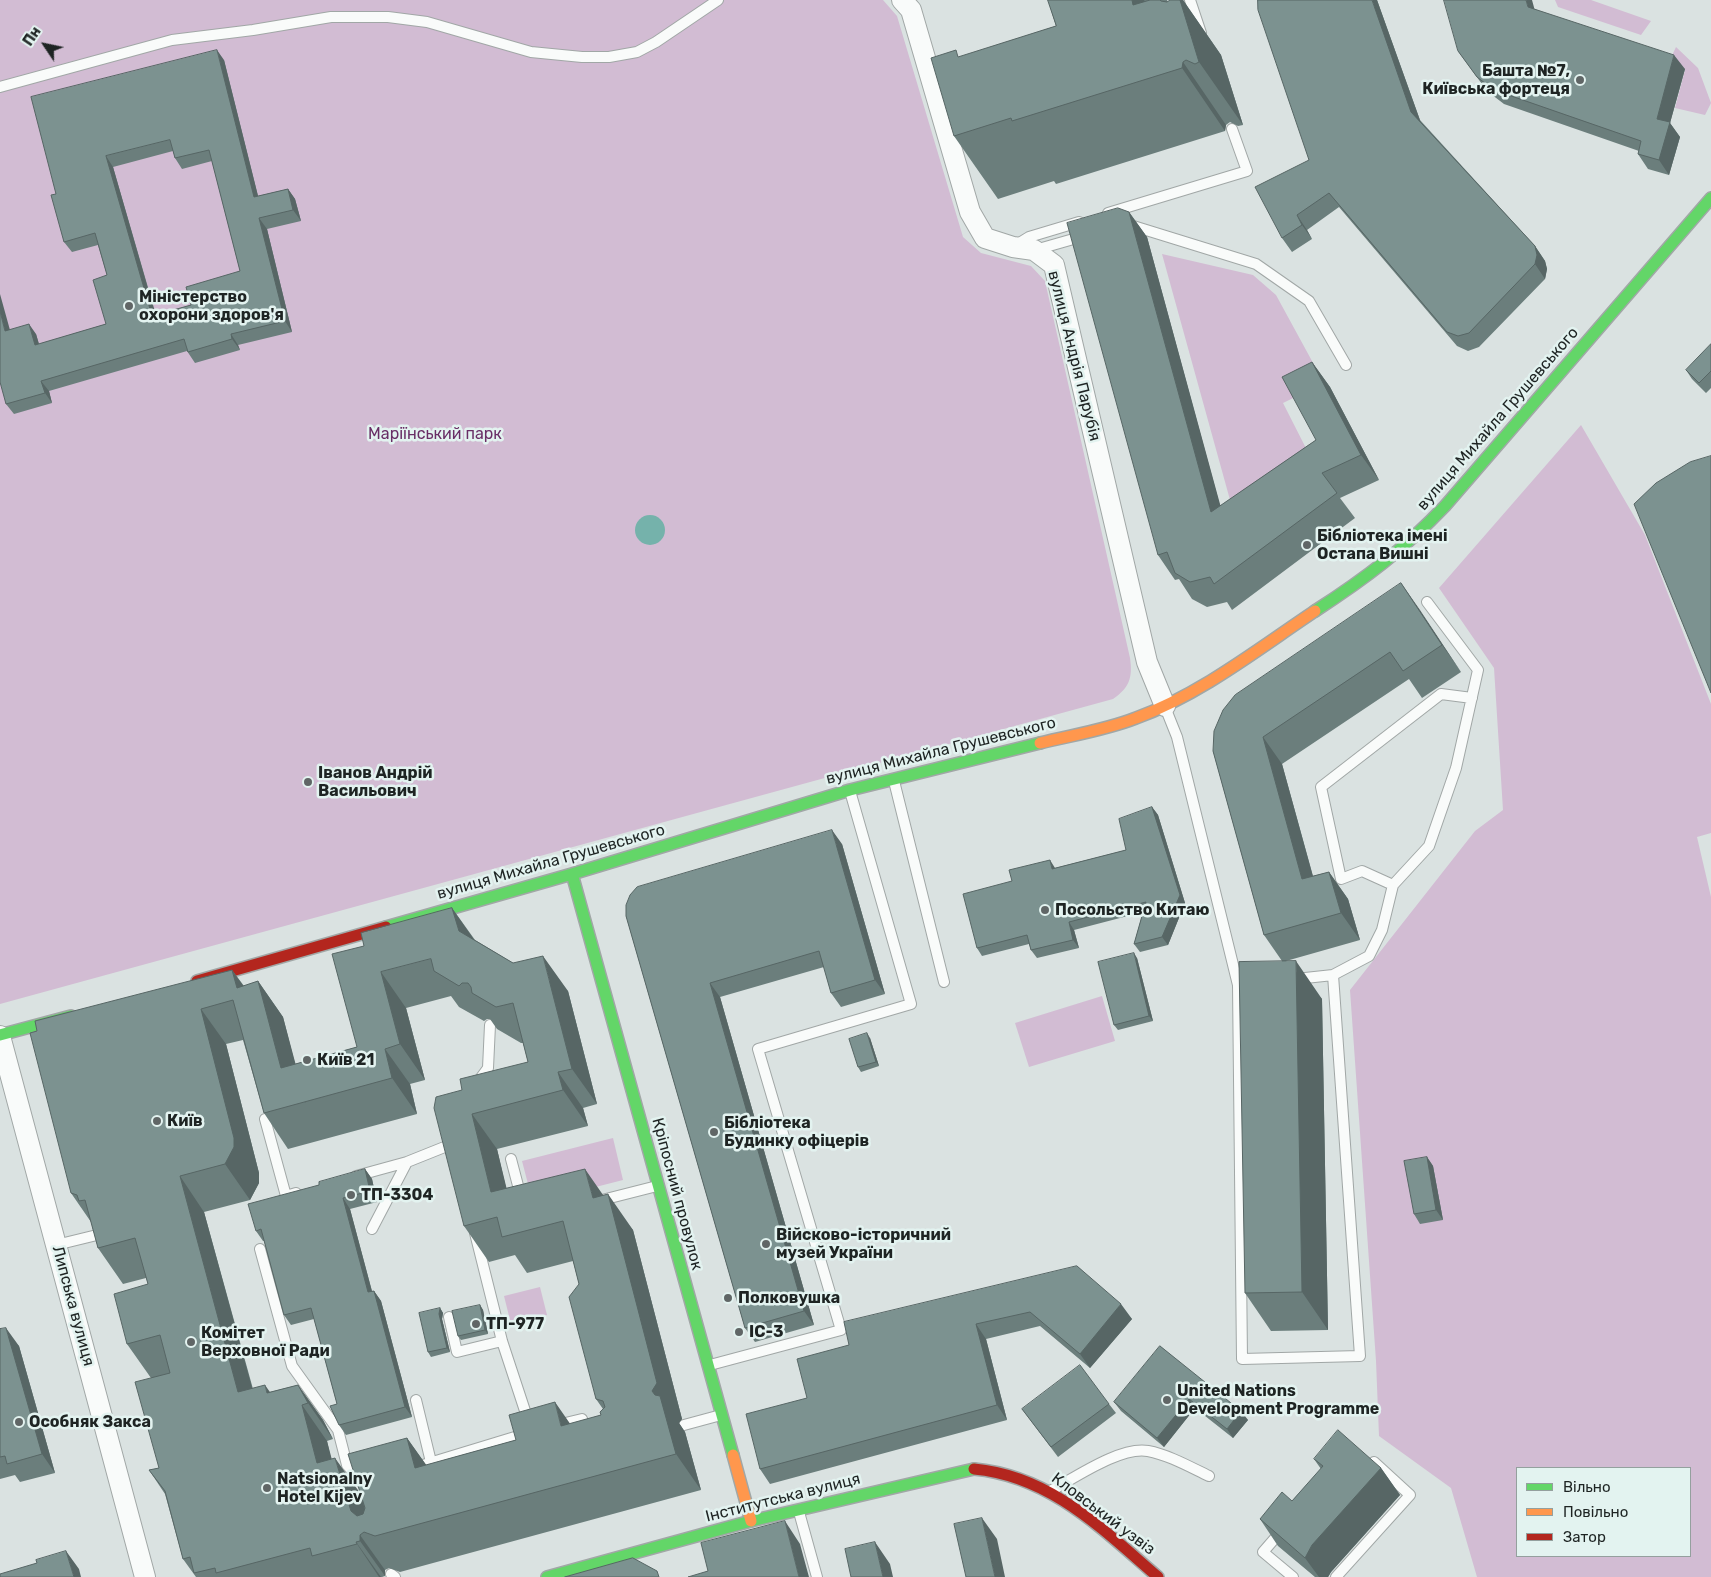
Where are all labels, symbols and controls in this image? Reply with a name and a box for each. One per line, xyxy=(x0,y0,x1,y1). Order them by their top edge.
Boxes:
north arrow xyxy=(20,20,70,70)
text: Пн xyxy=(20,24,45,49)
place label: Башта №7, Київська фортеця xyxy=(1422,61,1570,99)
marker: Башта №7, Київська фортеця xyxy=(1574,74,1586,86)
street label: вулиця Андрія Парубія xyxy=(1044,269,1104,443)
place label: Міністерство охорони здоров'я xyxy=(139,287,284,325)
marker: Міністерство охорони здоров'я xyxy=(123,300,135,312)
street label: вулиця Михайла Грушевського xyxy=(1413,324,1583,514)
park label: Маріїнський парк xyxy=(368,424,502,444)
place label: Бібліотека імені Остапа Вишні xyxy=(1317,526,1448,564)
marker: Бібліотека імені Остапа Вишні xyxy=(1301,539,1313,551)
street label: вулиця Михайла Грушевського xyxy=(824,713,1058,789)
place label: Іванов Андрій Васильович xyxy=(318,763,432,801)
marker: Іванов Андрій Васильович xyxy=(302,776,314,788)
street label: вулиця Михайла Грушевського xyxy=(435,820,667,904)
place label: Посольство Китаю xyxy=(1055,900,1209,920)
marker: Посольство Китаю xyxy=(1039,904,1051,916)
place label: Київ 21 xyxy=(317,1050,374,1070)
marker: Київ 21 xyxy=(301,1054,313,1066)
place label: Київ xyxy=(167,1111,203,1131)
place label: Бібліотека Будинку офіцерів xyxy=(724,1113,869,1151)
marker: Київ xyxy=(151,1115,163,1127)
street label: Кріпосний провулок xyxy=(647,1116,707,1272)
marker: Бібліотека Будинку офіцерів xyxy=(708,1126,720,1138)
place label: ТП-3304 xyxy=(361,1185,433,1205)
marker: ТП-3304 xyxy=(345,1189,357,1201)
place label: Війсково-історичний музей України xyxy=(776,1225,951,1263)
marker: Війсково-історичний музей України xyxy=(760,1238,772,1250)
street label: Липська вулиця xyxy=(48,1244,98,1368)
place label: Полковушка xyxy=(738,1288,840,1308)
marker: Полковушка xyxy=(722,1292,734,1304)
place label: ТП-977 xyxy=(486,1314,544,1334)
marker: ТП-977 xyxy=(470,1318,482,1330)
place label: ІС-3 xyxy=(749,1322,783,1342)
place label: Комітет Верховної Ради xyxy=(201,1323,330,1361)
marker: ІС-3 xyxy=(733,1326,745,1338)
marker: Комітет Верховної Ради xyxy=(185,1336,197,1348)
place label: United Nations Development Programme xyxy=(1177,1381,1379,1419)
marker: United Nations Development Programme xyxy=(1161,1394,1173,1406)
place label: Особняк Закса xyxy=(29,1412,151,1432)
marker: Особняк Закса xyxy=(13,1416,25,1428)
legend xyxy=(1516,1467,1691,1557)
place label: Natsionalny Hotel Kijev xyxy=(277,1469,372,1507)
street label: Інститутська вулиця xyxy=(703,1469,863,1527)
street label: Кловський узвіз xyxy=(1048,1469,1158,1559)
text: Вільно xyxy=(1563,1478,1611,1496)
marker: Natsionalny Hotel Kijev xyxy=(261,1482,273,1494)
text: Повільно xyxy=(1563,1503,1628,1521)
text: Затор xyxy=(1563,1528,1606,1546)

